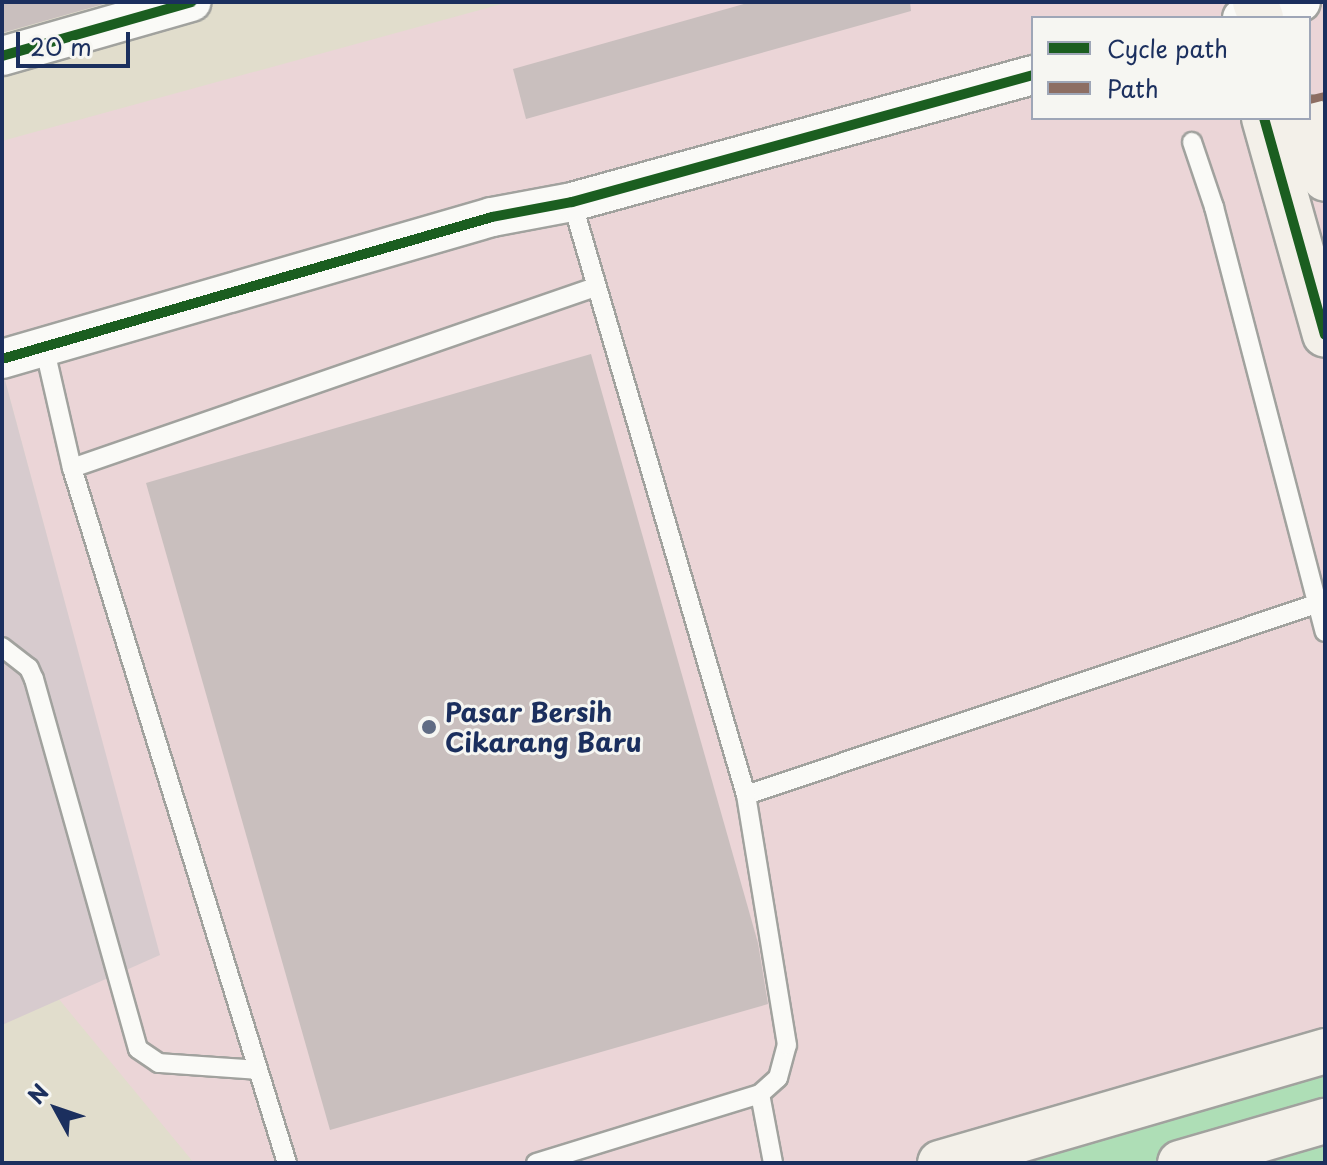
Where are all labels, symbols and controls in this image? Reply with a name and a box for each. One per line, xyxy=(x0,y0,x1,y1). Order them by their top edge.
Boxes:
scale bar xyxy=(20,16,134,66)
legend xyxy=(1031,16,1311,120)
text: 20 m xyxy=(30,28,92,64)
text: Cycle path xyxy=(1107,30,1228,66)
text: Path xyxy=(1107,70,1159,106)
place label: Pasar Bersih Cikarang Baru xyxy=(445,696,641,758)
marker: Pasar Bersih Cikarang Baru xyxy=(420,718,438,736)
north arrow xyxy=(16,1069,96,1149)
text: N xyxy=(19,1076,55,1111)

